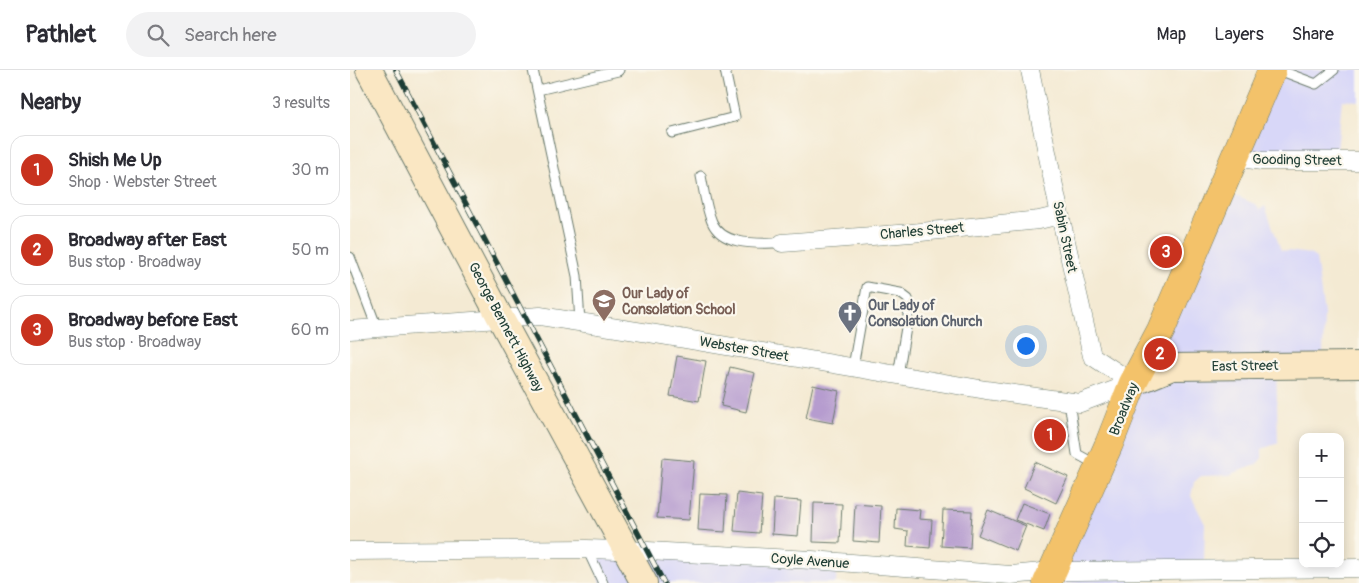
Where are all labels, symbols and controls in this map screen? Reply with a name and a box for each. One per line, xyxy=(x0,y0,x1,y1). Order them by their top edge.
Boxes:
search box xyxy=(126,12,476,57)
text: Pathlet xyxy=(25,20,96,49)
icon: search xyxy=(144,21,172,49)
text: Search here xyxy=(184,23,277,47)
text: Map xyxy=(1157,23,1186,46)
text: Layers xyxy=(1214,23,1264,46)
text: Share xyxy=(1292,23,1334,46)
text: Nearby xyxy=(20,89,81,116)
text: 3 results xyxy=(272,93,330,113)
text: Shish Me Up xyxy=(68,148,162,172)
street label: Gooding Street xyxy=(1252,151,1342,169)
text: 1 xyxy=(34,160,40,180)
text: 30 m xyxy=(291,160,329,180)
text: Shop · Webster Street xyxy=(68,172,217,192)
street label: Sabin Street xyxy=(1049,200,1081,275)
street label: Charles Street xyxy=(879,219,965,243)
text: Broadway after East xyxy=(68,228,227,252)
pin: 3 xyxy=(1150,233,1182,271)
text: 2 xyxy=(33,240,41,260)
text: 50 m xyxy=(292,240,329,260)
text: Bus stop · Broadway xyxy=(68,252,201,272)
street label: George Bennett Highway xyxy=(465,259,547,395)
place label: Our Lady of Consolation School xyxy=(622,285,736,318)
school or university icon: Our Lady of Consolation School xyxy=(591,288,617,322)
place label: Our Lady of Consolation Church xyxy=(868,297,983,330)
church icon: Our Lady of Consolation Church xyxy=(837,300,863,334)
text: Broadway before East xyxy=(68,308,238,332)
text: 3 xyxy=(33,320,41,340)
text: 60 m xyxy=(291,320,329,340)
text: Bus stop · Broadway xyxy=(68,332,201,352)
street label: Webster Street xyxy=(698,333,790,365)
your location xyxy=(1013,333,1039,359)
pin: 2 xyxy=(1144,335,1176,373)
street label: East Street xyxy=(1212,357,1279,375)
street label: Broadway xyxy=(1106,380,1142,438)
pin: 1 xyxy=(1034,416,1066,454)
map controls xyxy=(1299,433,1344,568)
button: + xyxy=(1299,433,1344,478)
button: − xyxy=(1299,478,1344,523)
button: locate xyxy=(1299,523,1344,568)
street label: Coyle Avenue xyxy=(770,550,850,572)

